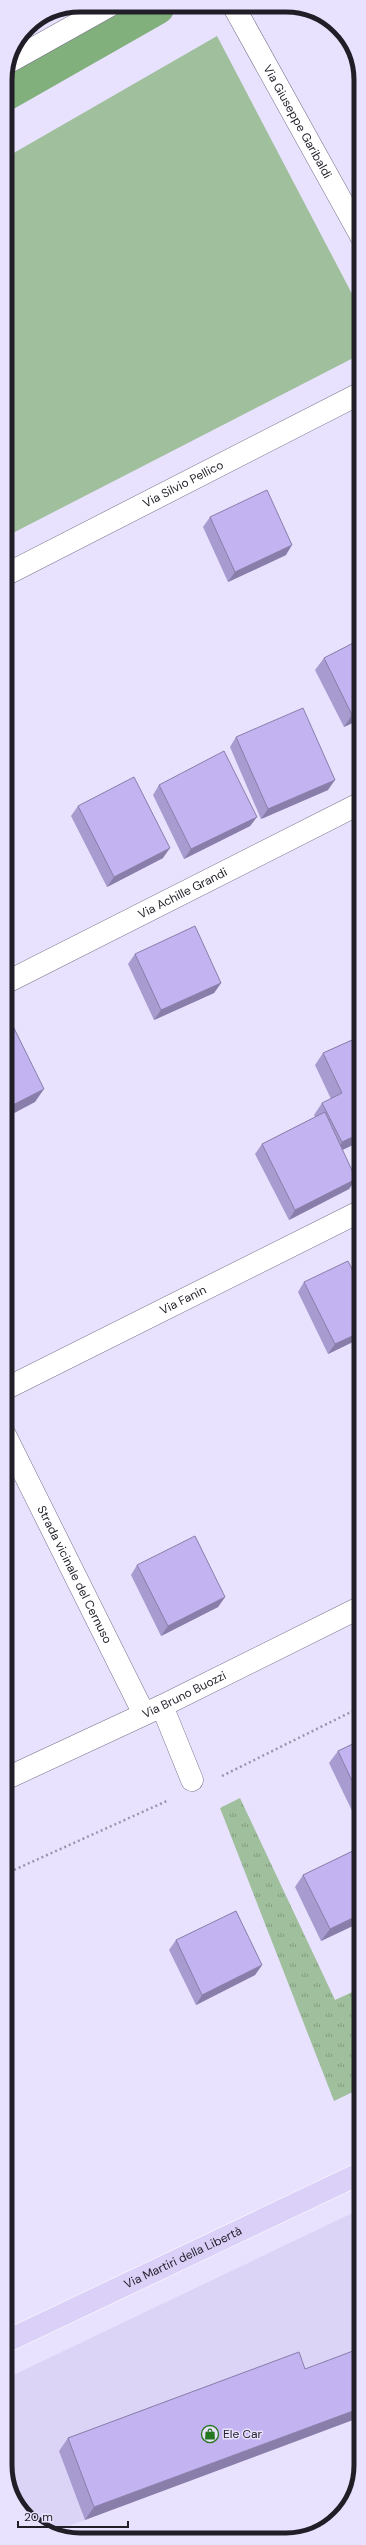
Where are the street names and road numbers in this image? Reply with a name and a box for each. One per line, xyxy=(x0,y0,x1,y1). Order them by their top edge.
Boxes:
street label: Via Giuseppe Garibaldi xyxy=(260,62,336,181)
street label: Via Silvio Pellico xyxy=(140,457,226,511)
street label: Via Achille Grandi xyxy=(135,864,230,922)
street label: Via Fanin xyxy=(157,1282,209,1318)
street label: Strada vicinale del Cernuso xyxy=(33,1503,116,1646)
street label: Via Bruno Buozzi xyxy=(140,1667,229,1722)
street label: Via Martiri della Libertà xyxy=(121,2223,244,2292)

